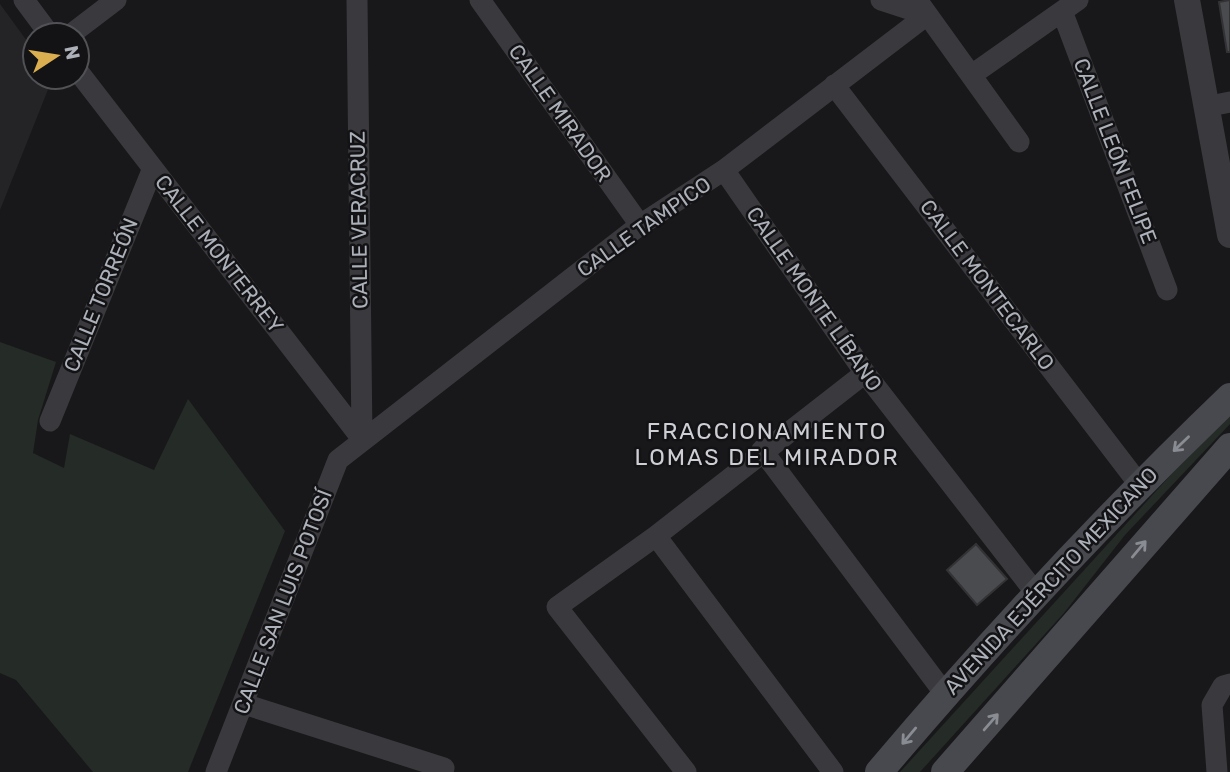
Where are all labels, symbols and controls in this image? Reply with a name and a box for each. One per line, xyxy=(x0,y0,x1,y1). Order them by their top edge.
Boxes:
north arrow xyxy=(21,21,91,91)
street label: CALLE MIRADOR xyxy=(504,39,617,186)
text: N xyxy=(59,43,85,62)
street label: CALLE LEÓN FELIPE xyxy=(1069,55,1162,247)
street label: CALLE VERACRUZ xyxy=(344,131,373,309)
street label: CALLE MONTERREY xyxy=(150,170,289,338)
street label: CALLE TAMPICO xyxy=(572,171,715,282)
street label: CALLE MONTECARLO xyxy=(915,194,1060,375)
street label: CALLE MONTE LÍBANO xyxy=(741,202,888,396)
street label: CALLE TORREÓN xyxy=(58,214,143,375)
district label: FRACCIONAMIENTO LOMAS DEL MIRADOR xyxy=(635,417,899,471)
one-way arrow xyxy=(1172,436,1190,452)
street label: AVENIDA EJÉRCITO MEXICANO xyxy=(939,462,1163,699)
street label: CALLE SAN LUIS POTOSÍ xyxy=(228,485,337,718)
one-way arrow xyxy=(1131,541,1147,559)
one-way arrow xyxy=(983,713,999,731)
one-way arrow xyxy=(901,727,917,745)

